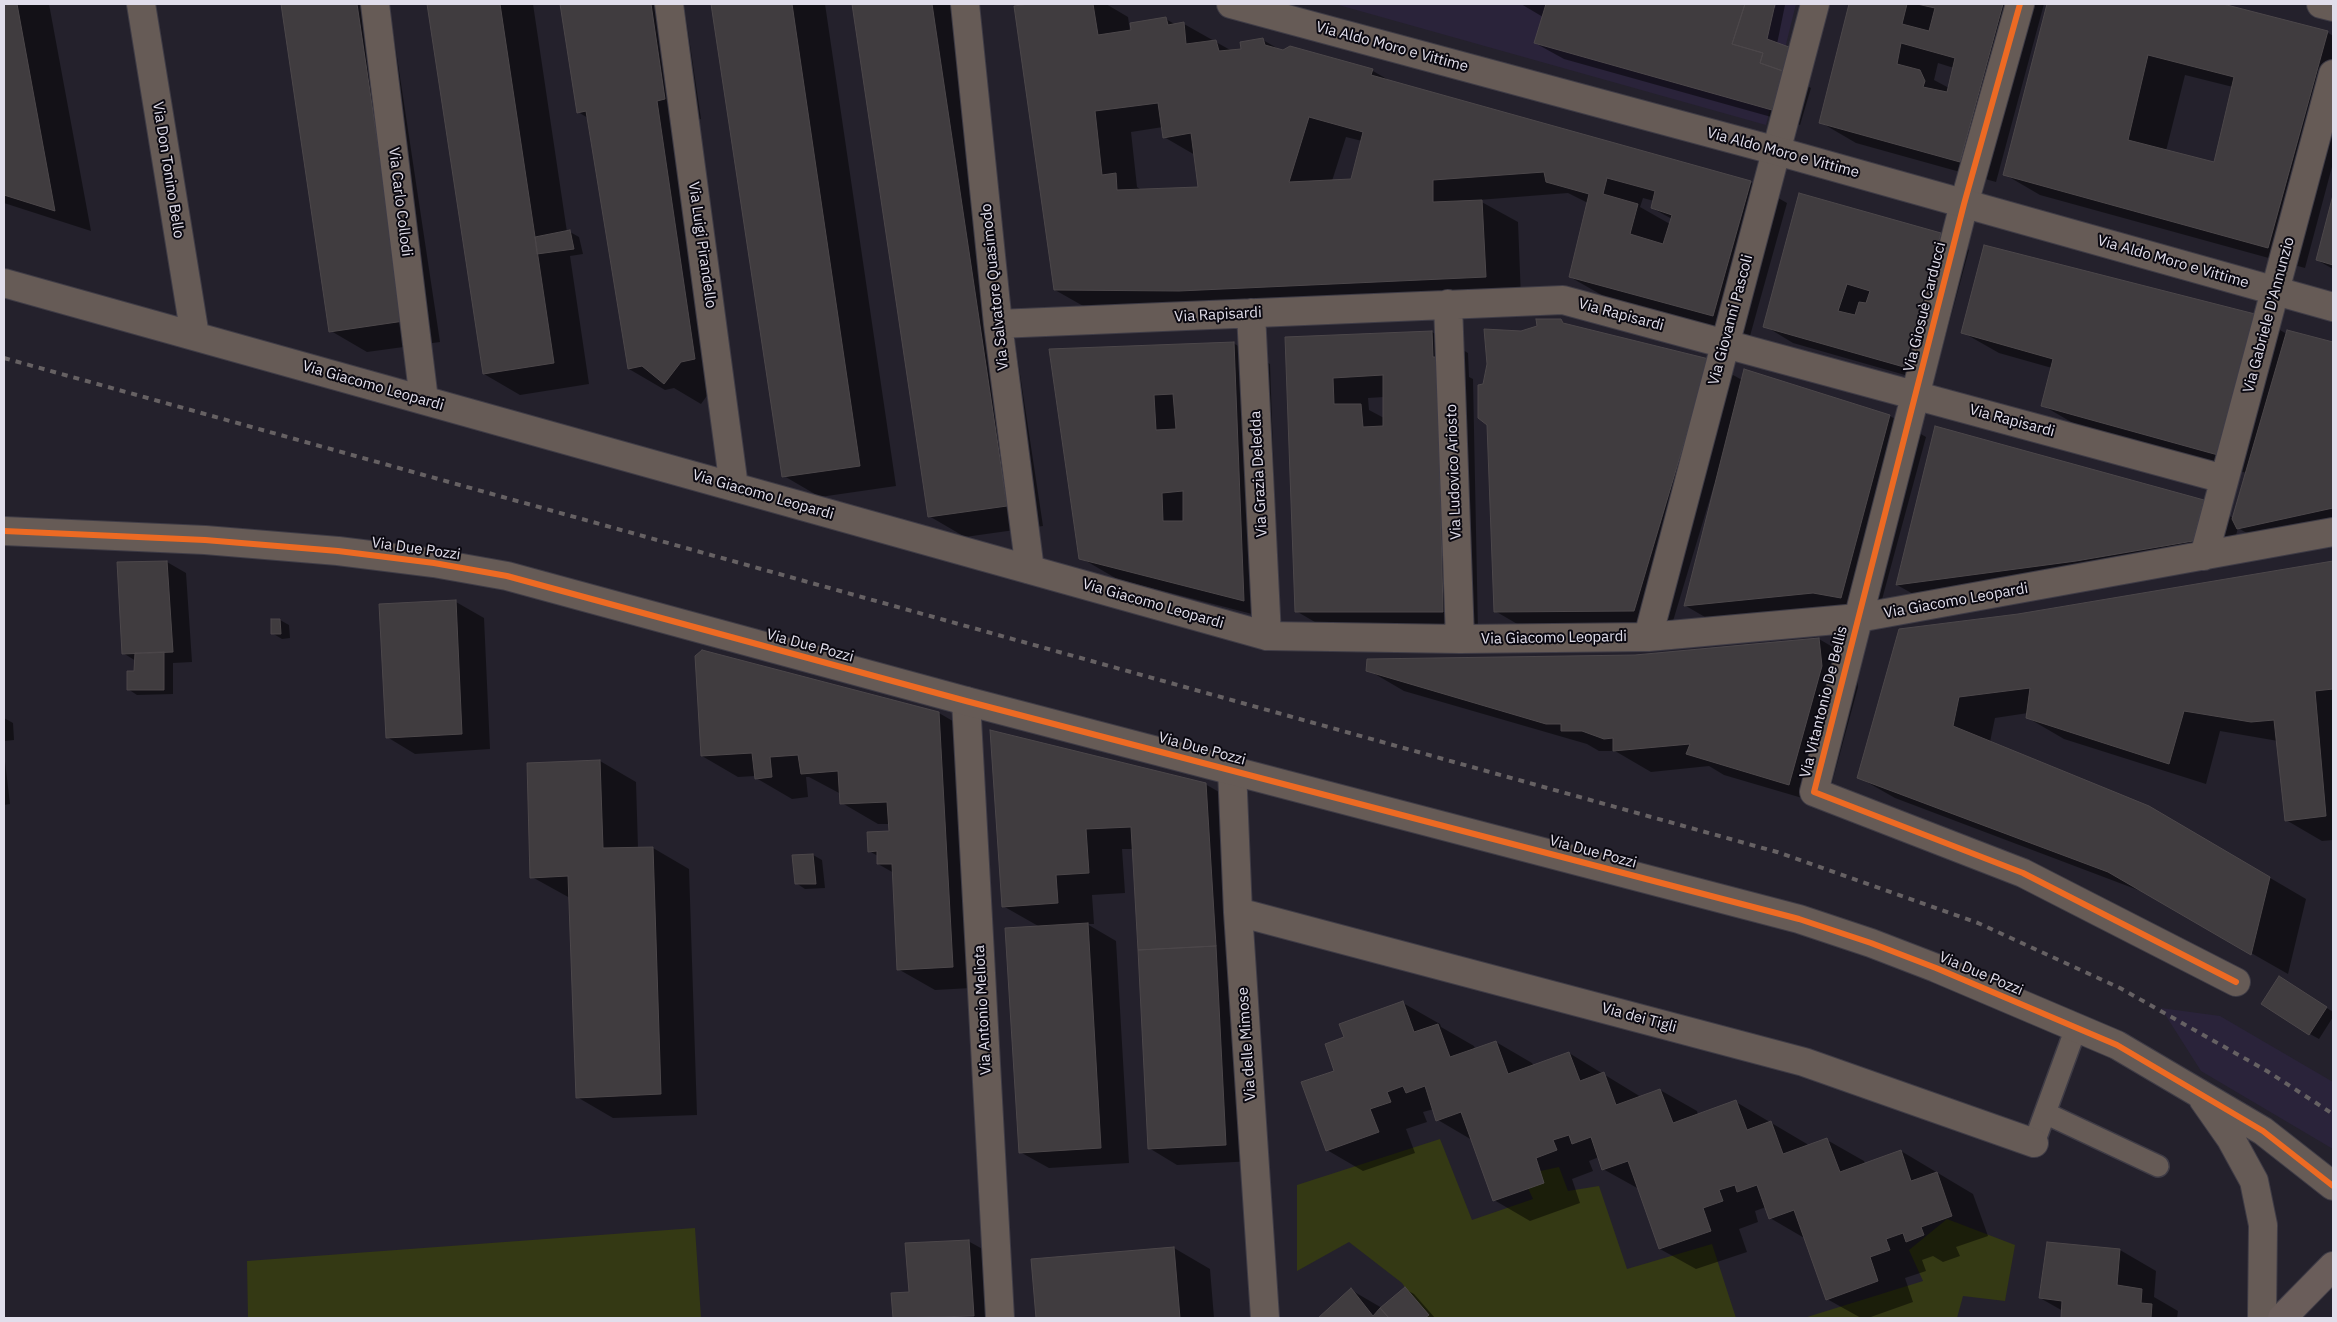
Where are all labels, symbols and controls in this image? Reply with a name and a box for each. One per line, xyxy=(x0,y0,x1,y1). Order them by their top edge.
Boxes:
street label: Via Aldo Moro e Vittime xyxy=(1314,18,1470,76)
street label: Via Don Tonino Bello xyxy=(148,100,188,240)
street label: Via Aldo Moro e Vittime xyxy=(1705,124,1861,182)
street label: Via Carlo Collodi xyxy=(384,146,416,258)
street label: Via Luigi Pirandello xyxy=(684,181,720,309)
street label: Via Salvatore Quasimodo xyxy=(977,203,1013,371)
street label: Via Aldo Moro e Vittime xyxy=(2095,232,2251,292)
street label: Via Gabriele D'Annunzio xyxy=(2240,235,2298,395)
street label: Via Giosuè Carducci xyxy=(1900,240,1950,374)
street label: Via Giovanni Pascoli xyxy=(1705,253,1757,387)
street label: Via Rapisardi xyxy=(1576,295,1666,335)
street label: Via Rapisardi xyxy=(1174,304,1262,326)
street label: Via Giacomo Leopardi xyxy=(300,357,446,415)
street label: Via Rapisardi xyxy=(1967,401,2057,441)
street label: Via Ludovico Ariosto xyxy=(1443,404,1465,540)
street label: Via Grazia Deledda xyxy=(1247,410,1271,538)
street label: Via Giacomo Leopardi xyxy=(690,466,836,524)
street label: Via Due Pozzi xyxy=(370,534,462,564)
street label: Via Giacomo Leopardi xyxy=(1080,575,1226,633)
street label: Via Giacomo Leopardi xyxy=(1883,579,2029,623)
street label: Via Vitantonio De Bellis xyxy=(1796,624,1852,780)
street label: Via Due Pozzi xyxy=(764,626,856,666)
street label: Via Giacomo Leopardi xyxy=(1481,628,1627,648)
street label: Via Due Pozzi xyxy=(1156,729,1248,769)
street label: Via Due Pozzi xyxy=(1547,832,1639,872)
street label: Via Antonio Meliota xyxy=(971,944,995,1076)
street label: Via Due Pozzi xyxy=(1936,948,2026,1000)
street label: Via delle Mimose xyxy=(1234,986,1260,1102)
street label: Via dei Tigli xyxy=(1600,999,1678,1037)

